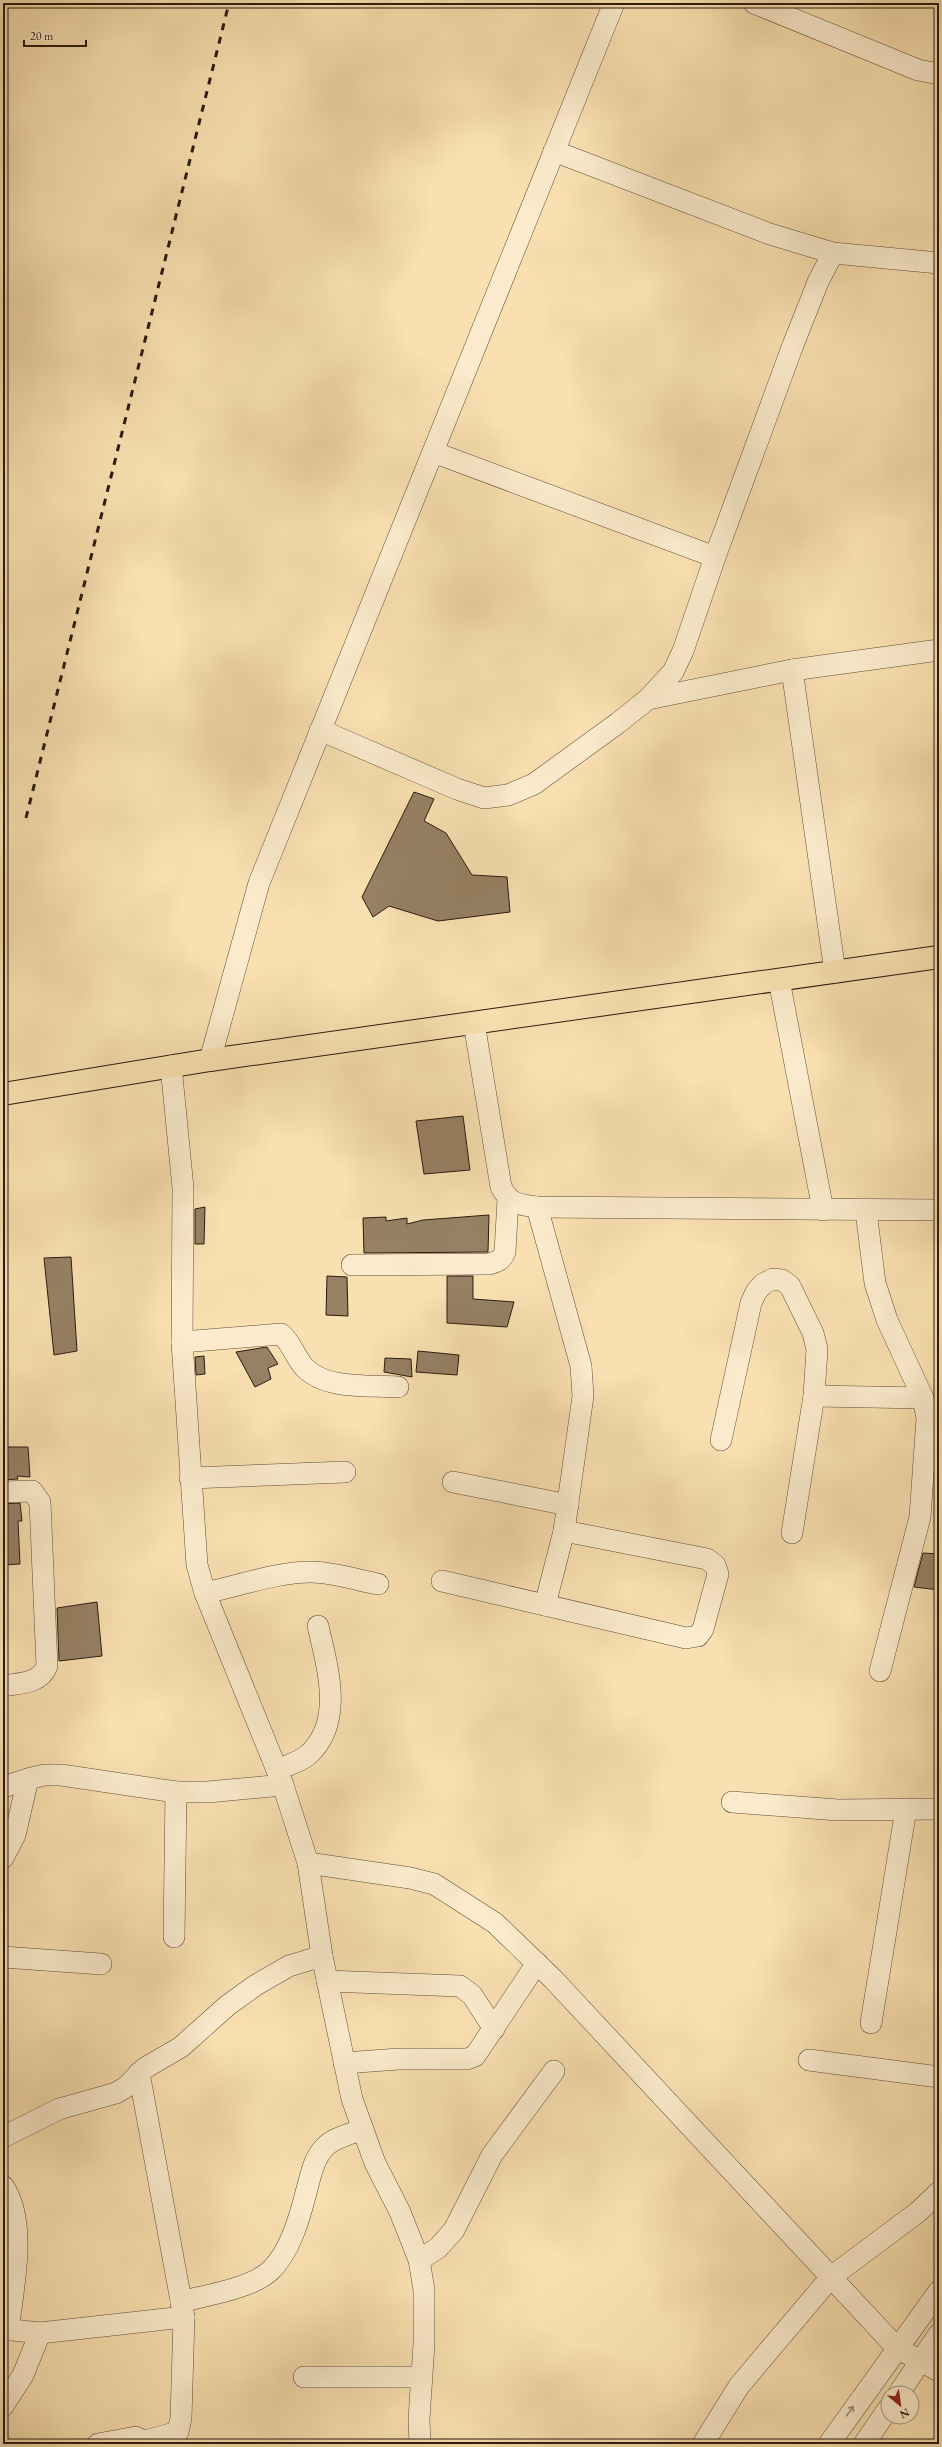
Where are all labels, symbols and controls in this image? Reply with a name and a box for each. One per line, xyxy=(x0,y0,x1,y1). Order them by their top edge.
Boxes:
scale bar xyxy=(24,22,86,48)
text: 20 m xyxy=(30,28,54,44)
north arrow xyxy=(880,2385,920,2425)
text: N xyxy=(897,2405,912,2422)
one-way arrow xyxy=(846,2406,855,2417)

